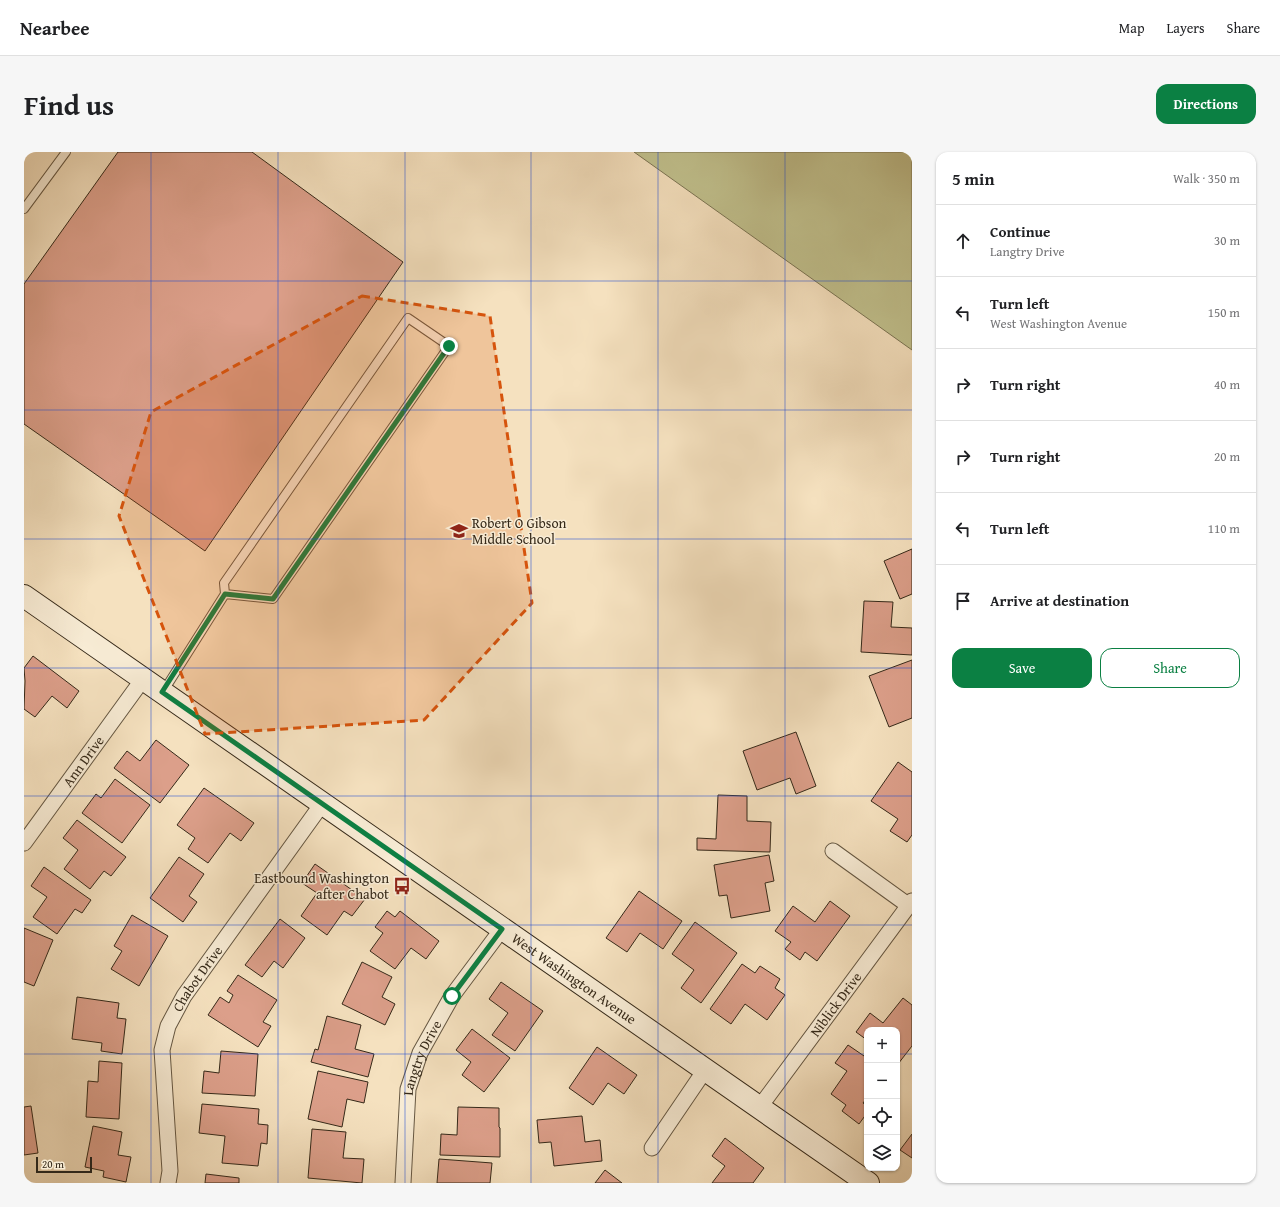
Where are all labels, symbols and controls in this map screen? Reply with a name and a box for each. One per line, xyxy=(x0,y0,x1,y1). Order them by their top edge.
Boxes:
text: Nearbee xyxy=(20,14,90,42)
text: Map xyxy=(1119,18,1145,38)
text: Layers xyxy=(1167,18,1205,38)
text: Share xyxy=(1227,18,1260,38)
text: Find us xyxy=(24,84,114,125)
button: Directions xyxy=(1156,84,1256,124)
text: 5 min xyxy=(952,166,994,191)
text: Walk · 350 m xyxy=(1173,169,1240,188)
text: Continue xyxy=(990,221,1051,242)
icon: ahead xyxy=(952,230,974,252)
text: 30 m xyxy=(1214,231,1240,250)
text: Langtry Drive xyxy=(990,242,1065,261)
text: Turn left xyxy=(990,293,1049,314)
icon: left xyxy=(952,302,974,324)
text: 150 m xyxy=(1208,303,1240,322)
text: West Washington Avenue xyxy=(990,314,1127,333)
route end xyxy=(440,337,458,355)
icon: right xyxy=(952,374,974,396)
text: Turn right xyxy=(990,374,1061,395)
text: 40 m xyxy=(1214,375,1240,394)
icon: right xyxy=(952,446,974,468)
text: Turn right xyxy=(990,446,1061,467)
text: 20 m xyxy=(1214,447,1240,466)
place label: Robert O Gibson Middle School xyxy=(472,513,567,549)
icon: left xyxy=(952,518,974,540)
text: Turn left xyxy=(990,518,1049,539)
text: 110 m xyxy=(1208,519,1240,538)
school or university icon: Robert O Gibson Middle School xyxy=(449,521,469,541)
icon: arrive xyxy=(952,590,974,612)
text: Arrive at destination xyxy=(990,590,1129,611)
button: Save xyxy=(952,648,1092,688)
button: Share xyxy=(1100,648,1240,688)
street label: Ann Drive xyxy=(58,731,109,791)
place label: Eastbound Washington after Chabot xyxy=(254,868,389,904)
bus stop icon: Eastbound Washington after Chabot xyxy=(392,876,412,896)
street label: West Washington Avenue xyxy=(508,928,641,1029)
street label: Chabot Drive xyxy=(168,941,227,1015)
street label: Niblick Drive xyxy=(805,967,867,1041)
route start xyxy=(443,987,461,1005)
street label: Langtry Drive xyxy=(398,1016,447,1096)
map controls xyxy=(864,1027,900,1171)
button: + xyxy=(864,1027,900,1063)
button: − xyxy=(864,1063,900,1099)
button: locate xyxy=(864,1099,900,1135)
button: layers xyxy=(864,1135,900,1171)
scale bar xyxy=(36,1155,92,1174)
text: 20 m xyxy=(42,1156,64,1172)

